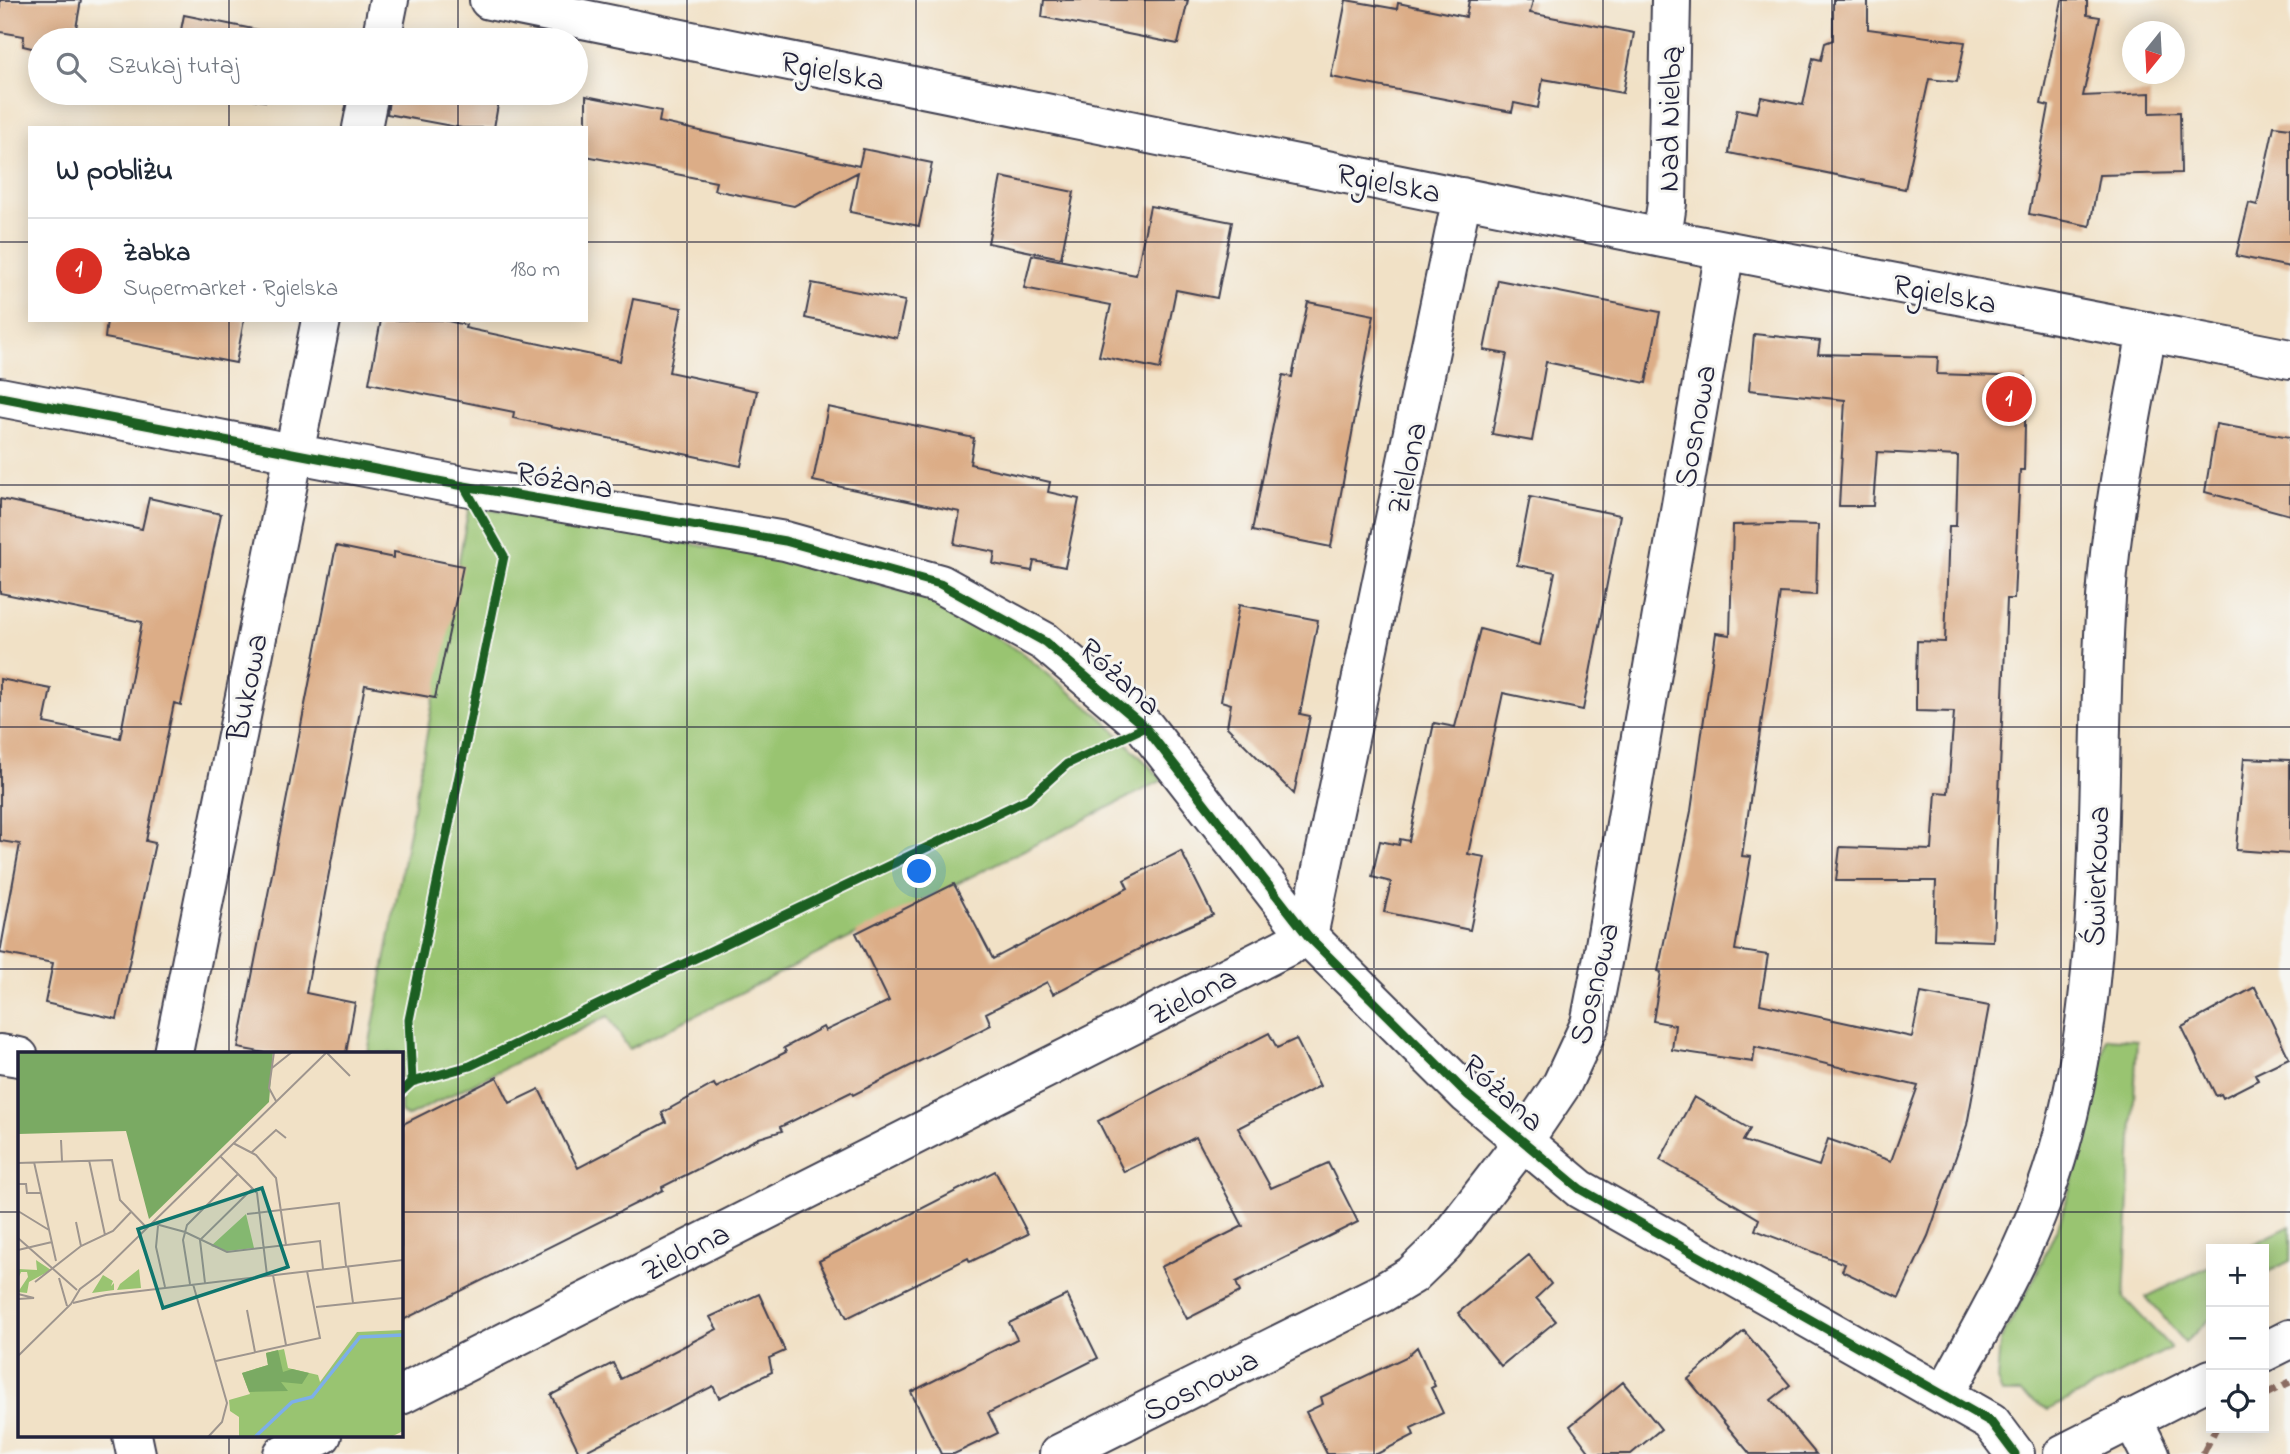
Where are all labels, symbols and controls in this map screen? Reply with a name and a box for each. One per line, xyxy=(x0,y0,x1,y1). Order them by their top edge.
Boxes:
north arrow xyxy=(2122,21,2185,84)
search box xyxy=(28,28,588,105)
street label: Rgielska xyxy=(776,40,888,107)
street label: Nad Nielbą xyxy=(1647,45,1696,193)
icon: search xyxy=(52,48,90,86)
text: Szukaj tutaj xyxy=(108,48,239,86)
text: W pobliżu xyxy=(56,150,173,194)
street label: Rgielska xyxy=(1332,152,1444,219)
text: Żabka xyxy=(123,235,190,273)
text: 1 xyxy=(75,254,83,287)
text: 180 m xyxy=(511,254,560,287)
street label: Rgielska xyxy=(1888,263,2000,330)
text: Supermarket · Rgielska xyxy=(123,273,338,306)
street label: Sosnowa xyxy=(1664,361,1731,492)
pin: 1 xyxy=(1986,373,2032,425)
street label: Zielona xyxy=(1377,418,1442,519)
street label: Różana xyxy=(512,451,617,514)
street label: Różana xyxy=(1066,628,1171,729)
street label: Bukowa xyxy=(216,630,283,746)
street label: Świerkowa xyxy=(2073,805,2124,947)
your location xyxy=(902,854,936,888)
street label: Sosnowa xyxy=(1559,918,1634,1050)
street label: Zielona xyxy=(1141,956,1246,1040)
street label: Różana xyxy=(1449,1044,1554,1145)
inset map xyxy=(18,1052,402,1436)
street label: Zielona xyxy=(634,1212,739,1296)
map controls xyxy=(2206,1244,2269,1433)
button: + xyxy=(2206,1244,2269,1307)
button: − xyxy=(2206,1307,2269,1370)
street label: Sosnowa xyxy=(1136,1338,1268,1436)
button: locate xyxy=(2206,1370,2269,1433)

